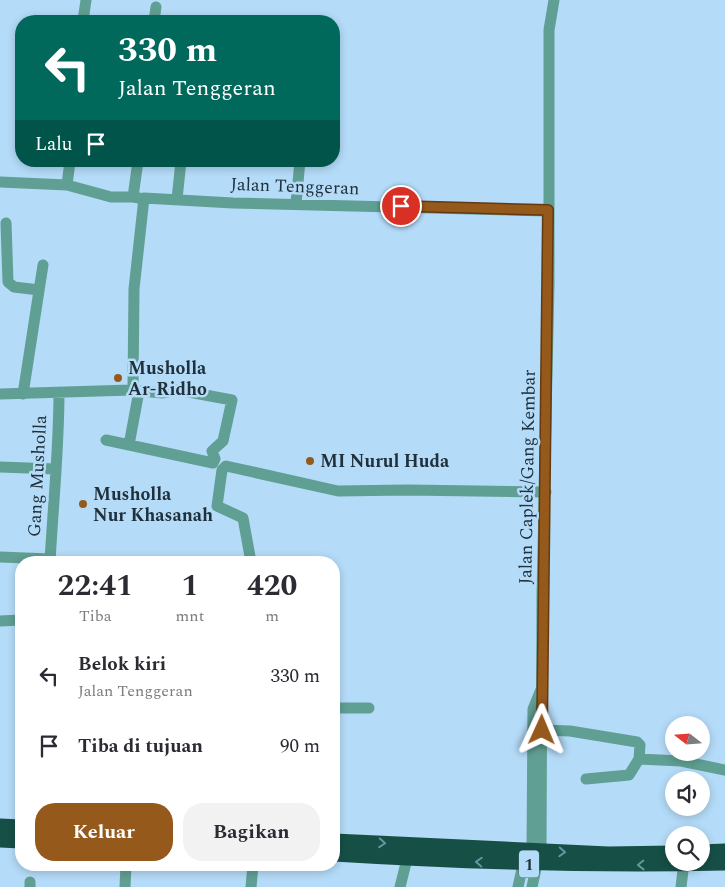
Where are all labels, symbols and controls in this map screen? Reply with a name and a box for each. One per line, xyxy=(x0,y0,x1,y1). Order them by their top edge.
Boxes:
text: 330 m xyxy=(118,24,217,77)
icon: left xyxy=(35,35,100,100)
text: Jalan Tenggeran xyxy=(118,72,276,105)
text: Lalu xyxy=(35,130,72,159)
icon: arrive xyxy=(82,130,110,158)
street label: Jalan Tenggeran xyxy=(230,171,360,202)
pin xyxy=(380,185,422,227)
icon: arrive xyxy=(387,192,415,220)
place label: Musholla Ar-Ridho xyxy=(128,355,207,403)
street label: Jalan Caplek/Gang Kembar xyxy=(512,369,543,585)
marker: Musholla Ar-Ridho xyxy=(112,372,124,384)
street label: Gang Musholla xyxy=(21,414,54,538)
place label: MI Nurul Huda xyxy=(320,448,450,475)
marker: MI Nurul Huda xyxy=(304,455,316,467)
place label: Musholla Nur Khasanah xyxy=(93,481,213,529)
marker: Musholla Nur Khasanah xyxy=(77,498,89,510)
text: 22:41 xyxy=(58,563,133,609)
text: 1 xyxy=(182,563,198,609)
text: 420 xyxy=(247,563,297,609)
text: Tiba xyxy=(79,604,112,628)
text: mnt xyxy=(176,604,204,628)
text: m xyxy=(265,604,279,628)
text: Belok kiri xyxy=(78,650,166,679)
icon: left xyxy=(35,662,63,690)
text: 330 m xyxy=(270,662,320,691)
text: Jalan Tenggeran xyxy=(78,679,193,703)
position arrow xyxy=(515,703,567,755)
north arrow xyxy=(665,716,710,761)
map controls xyxy=(665,716,710,871)
icon: arrive xyxy=(35,732,63,760)
text: Tiba di tujuan xyxy=(78,732,203,761)
text: 90 m xyxy=(280,732,320,761)
button: sound xyxy=(665,771,710,816)
button: Keluar xyxy=(35,803,173,861)
button: Bagikan xyxy=(183,803,320,861)
button: search xyxy=(665,826,710,871)
one-way arrow xyxy=(379,837,387,848)
one-way arrow xyxy=(558,847,566,858)
road number: 1 xyxy=(519,851,539,878)
one-way arrow xyxy=(475,857,482,867)
one-way arrow xyxy=(637,860,645,870)

